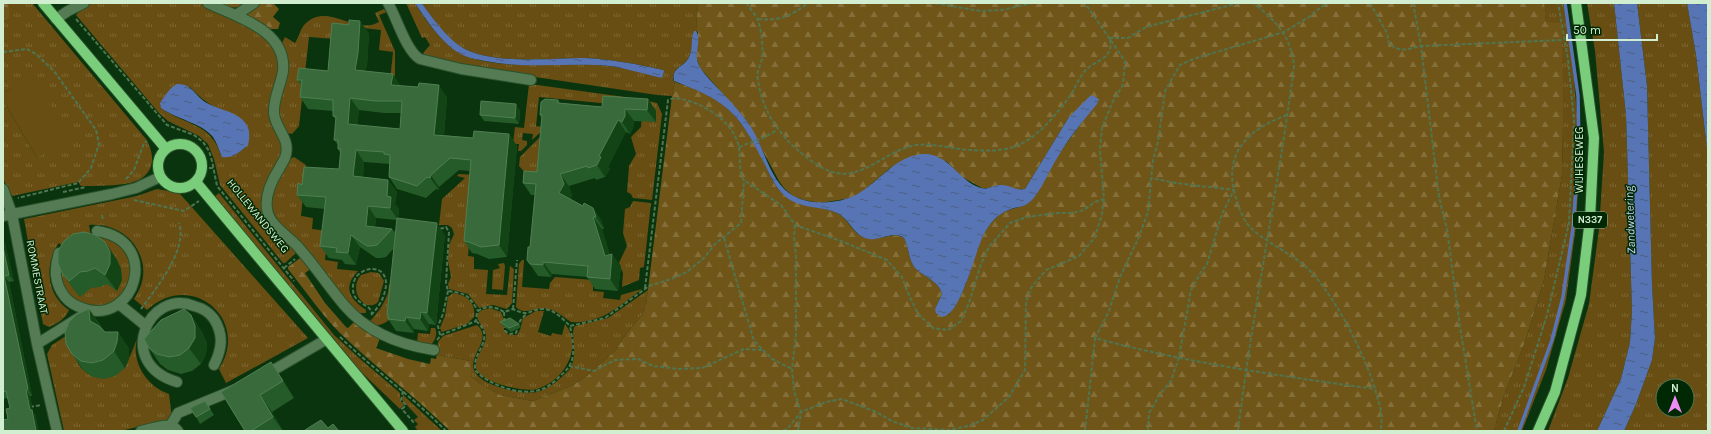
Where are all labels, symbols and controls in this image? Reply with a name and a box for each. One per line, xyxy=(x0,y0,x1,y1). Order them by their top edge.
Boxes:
scale bar xyxy=(1567,16,1657,42)
text: 50 m xyxy=(1573,23,1601,37)
street label: WIJHESEWEG xyxy=(1573,127,1586,193)
street label: HOLLEWANDSWEG xyxy=(224,176,292,256)
water label: Zandwetering xyxy=(1622,185,1638,254)
road number: N337 xyxy=(1573,212,1607,228)
street label: ROMMESTRAAT xyxy=(23,239,51,316)
north arrow xyxy=(1655,378,1695,418)
text: N xyxy=(1671,382,1679,395)

